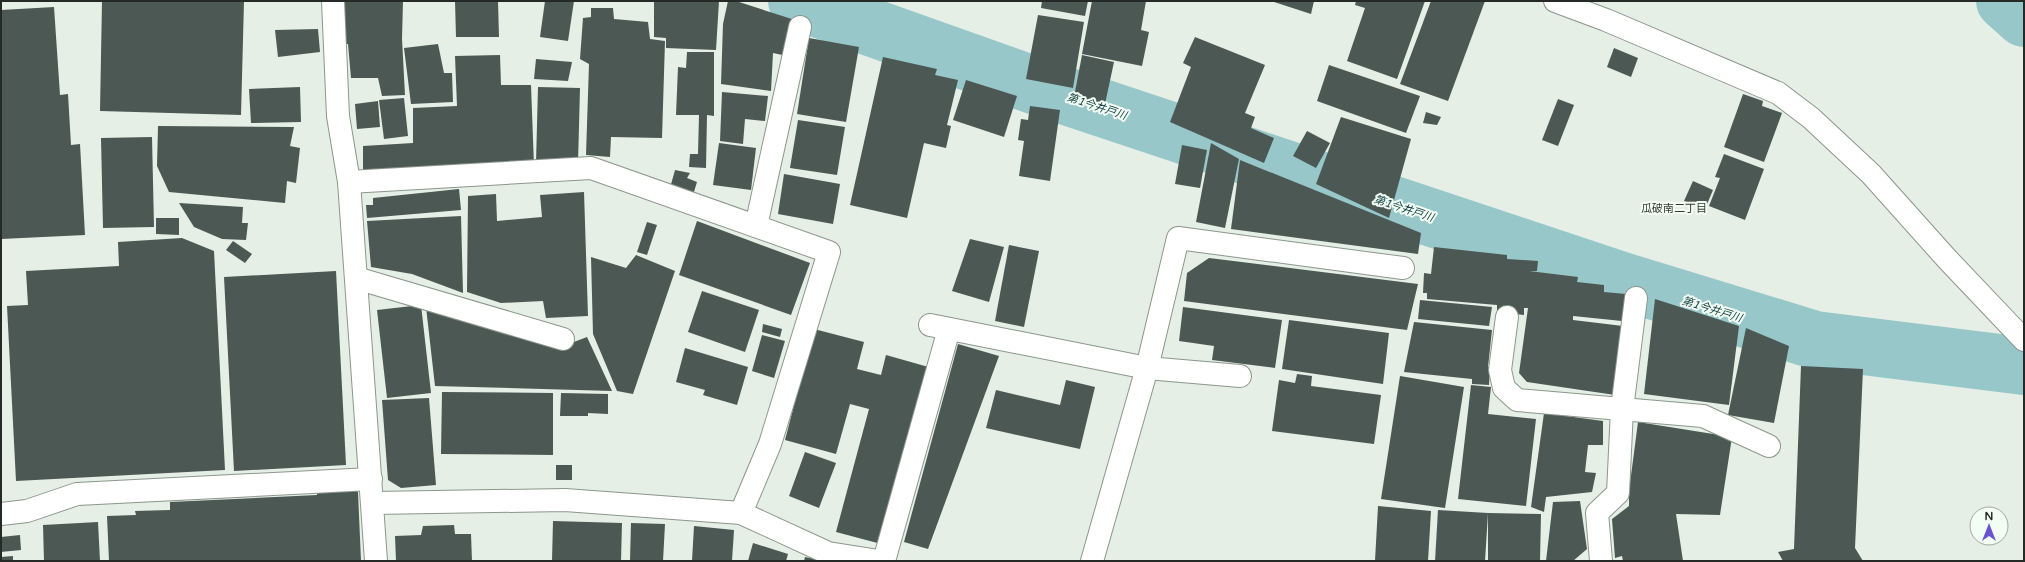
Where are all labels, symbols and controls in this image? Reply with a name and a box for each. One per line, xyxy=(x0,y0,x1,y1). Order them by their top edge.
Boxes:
water label: 第1今井戸川 xyxy=(1065,91,1129,123)
water label: 第1今井戸川 xyxy=(1372,193,1436,225)
district label: 瓜破南二丁目 xyxy=(1641,202,1707,215)
water label: 第1今井戸川 xyxy=(1680,294,1744,325)
north arrow xyxy=(1969,506,2009,546)
text: N xyxy=(1985,510,1993,523)

